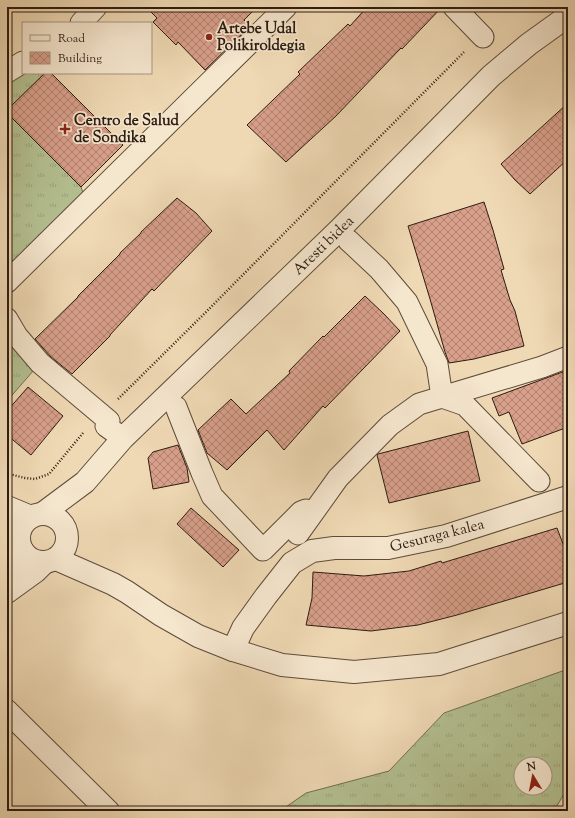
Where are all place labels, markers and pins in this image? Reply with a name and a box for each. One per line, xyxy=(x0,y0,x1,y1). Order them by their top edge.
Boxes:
place label: Artebe Udal Polikiroldegia xyxy=(217,19,305,57)
marker: Artebe Udal Polikiroldegia xyxy=(204,32,214,42)
place label: Centro de Salud de Sondika xyxy=(74,111,180,149)
marker: Centro de Salud de Sondika xyxy=(59,123,71,135)

